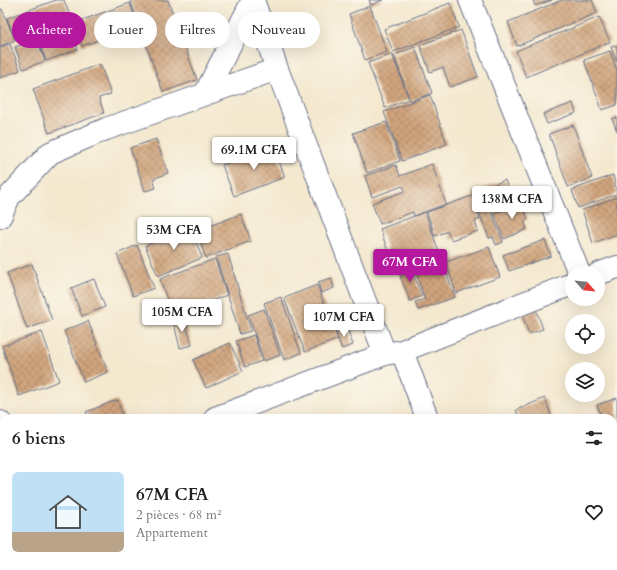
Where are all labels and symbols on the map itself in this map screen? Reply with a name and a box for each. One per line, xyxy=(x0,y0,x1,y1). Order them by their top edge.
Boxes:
pin: 69.1M CFA xyxy=(208,137,300,171)
pin: 138M CFA xyxy=(471,186,553,220)
pin: 53M CFA xyxy=(137,217,211,251)
pin: 67M CFA xyxy=(373,249,447,283)
north arrow xyxy=(565,266,605,306)
pin: 105M CFA xyxy=(141,299,223,333)
pin: 107M CFA xyxy=(303,304,385,338)

